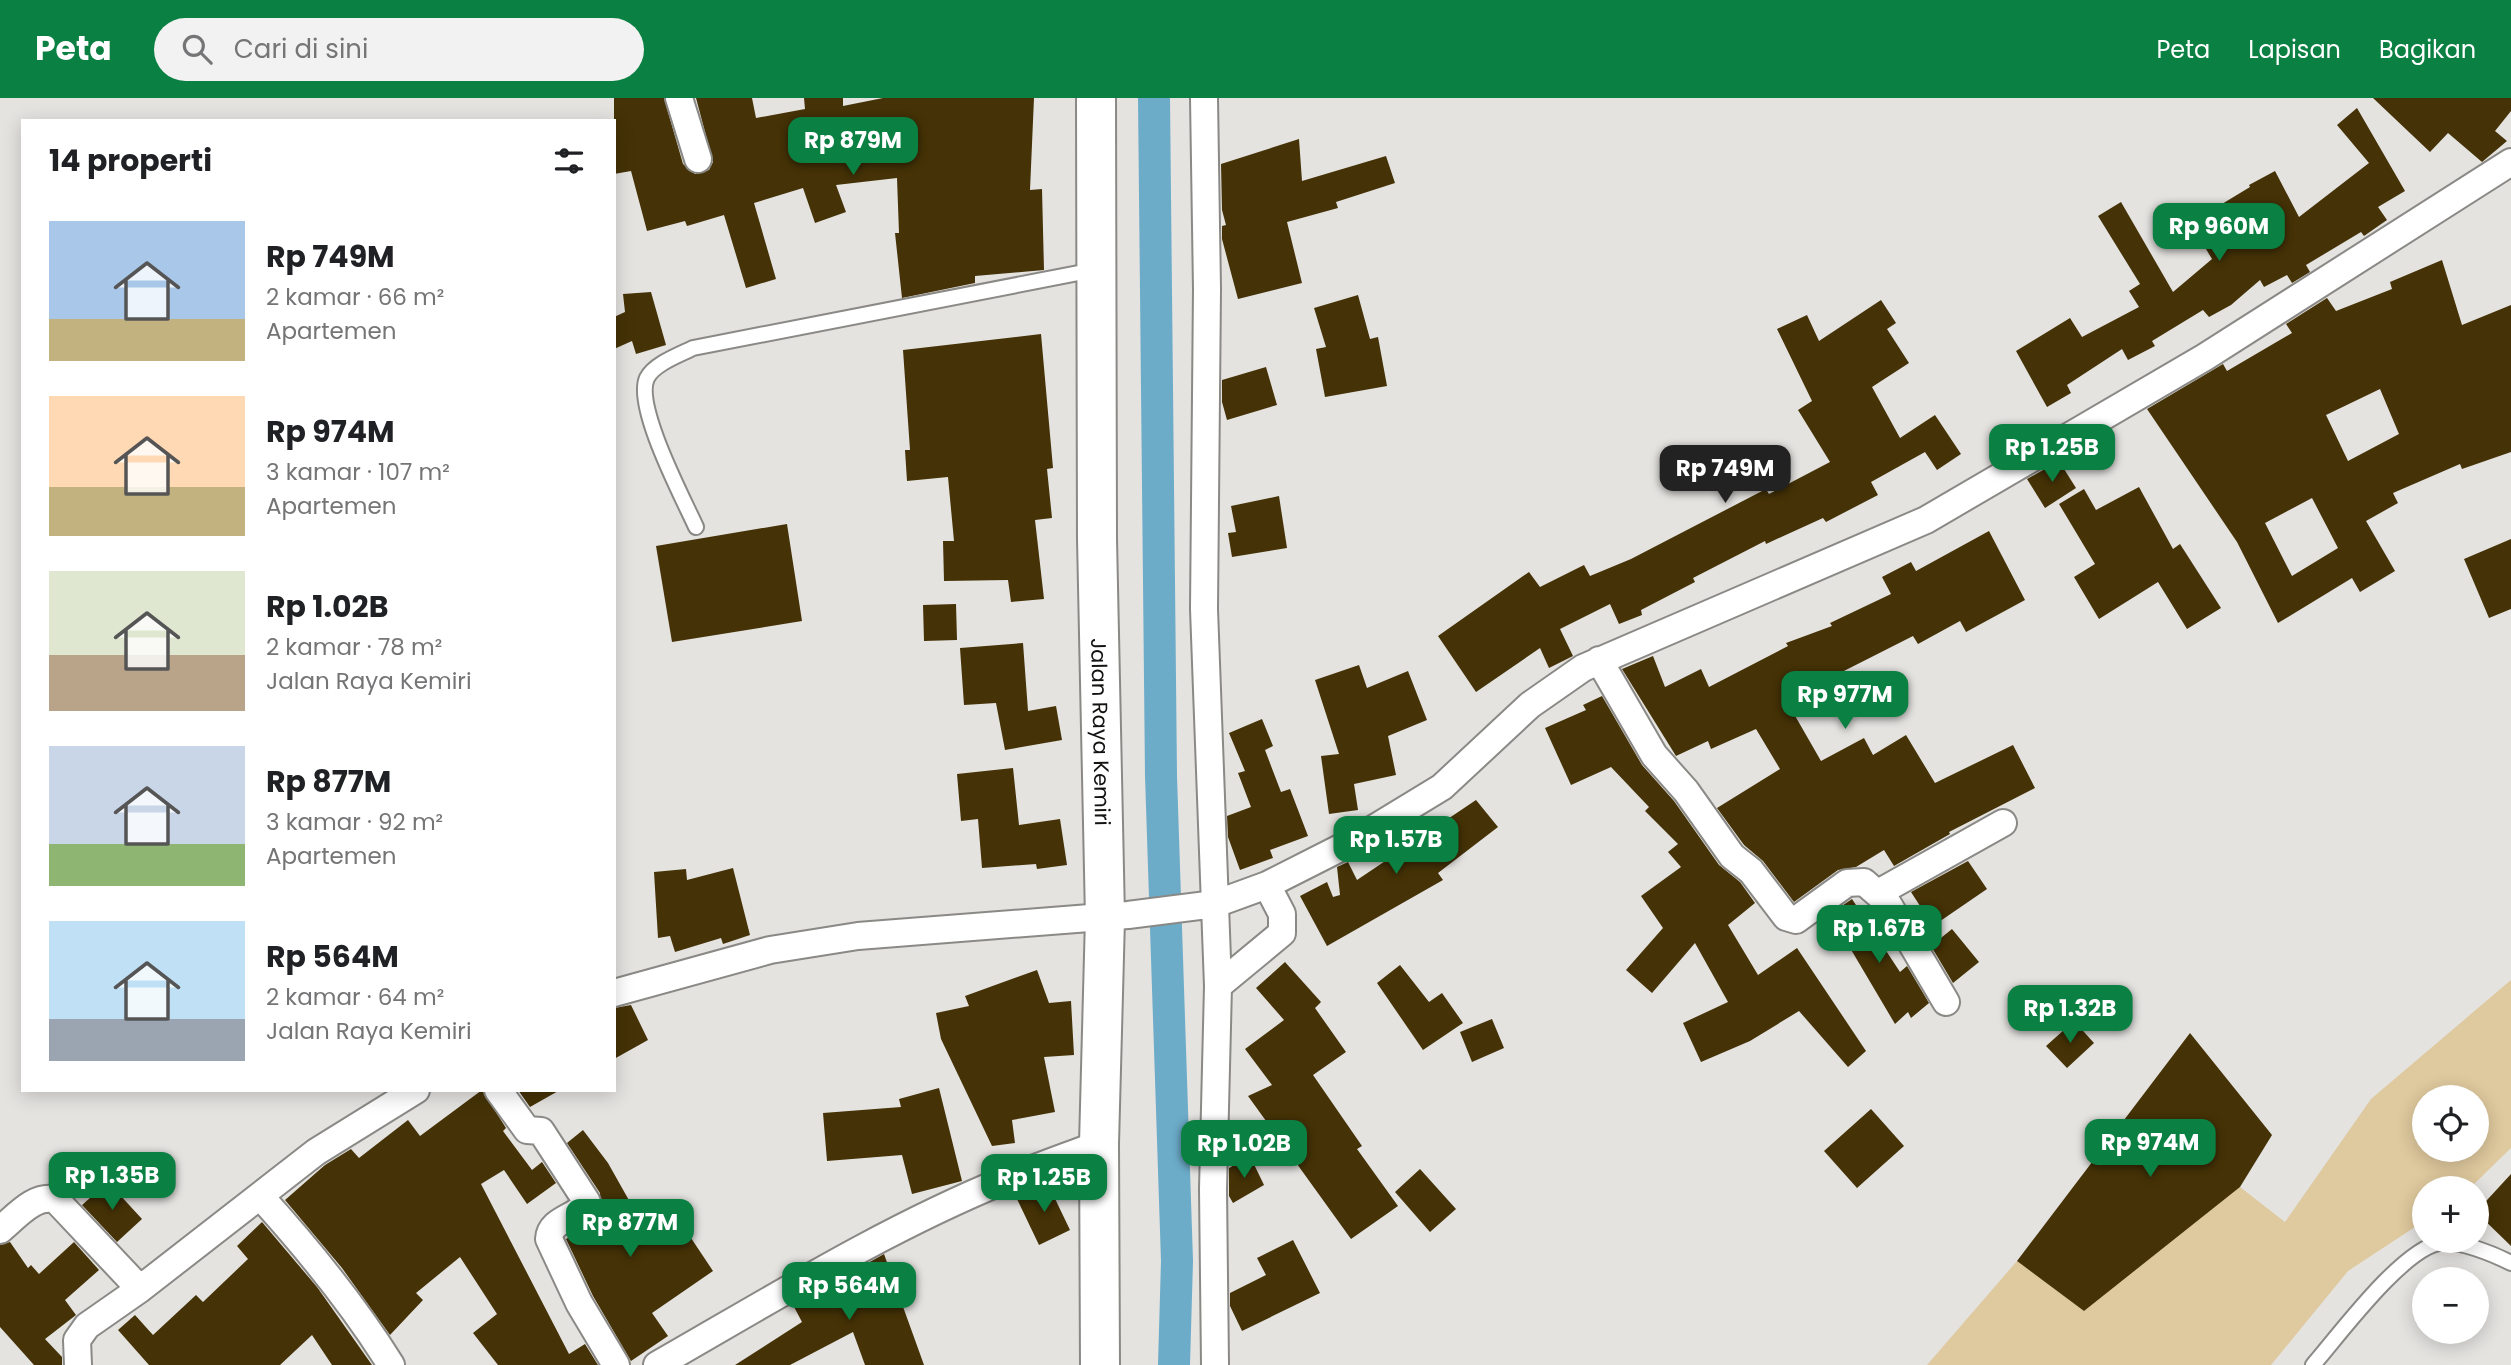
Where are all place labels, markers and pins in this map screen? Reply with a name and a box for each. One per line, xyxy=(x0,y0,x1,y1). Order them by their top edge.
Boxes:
pin: Rp 879M xyxy=(788,118,918,177)
pin: Rp 960M xyxy=(2154,204,2284,263)
pin: Rp 1.25B xyxy=(1980,424,2124,484)
pin: Rp 749M xyxy=(1660,446,1790,505)
pin: Rp 977M xyxy=(1780,672,1910,731)
pin: Rp 1.57B xyxy=(1324,816,1468,876)
pin: Rp 1.67B xyxy=(1807,906,1951,965)
pin: Rp 1.32B xyxy=(1998,986,2142,1045)
pin: Rp 974M xyxy=(2085,1119,2215,1179)
pin: Rp 1.02B xyxy=(1172,1121,1316,1180)
pin: Rp 1.35B xyxy=(40,1152,184,1212)
pin: Rp 1.25B xyxy=(972,1154,1116,1214)
pin: Rp 877M xyxy=(565,1200,695,1259)
pin: Rp 564M xyxy=(784,1262,914,1322)

